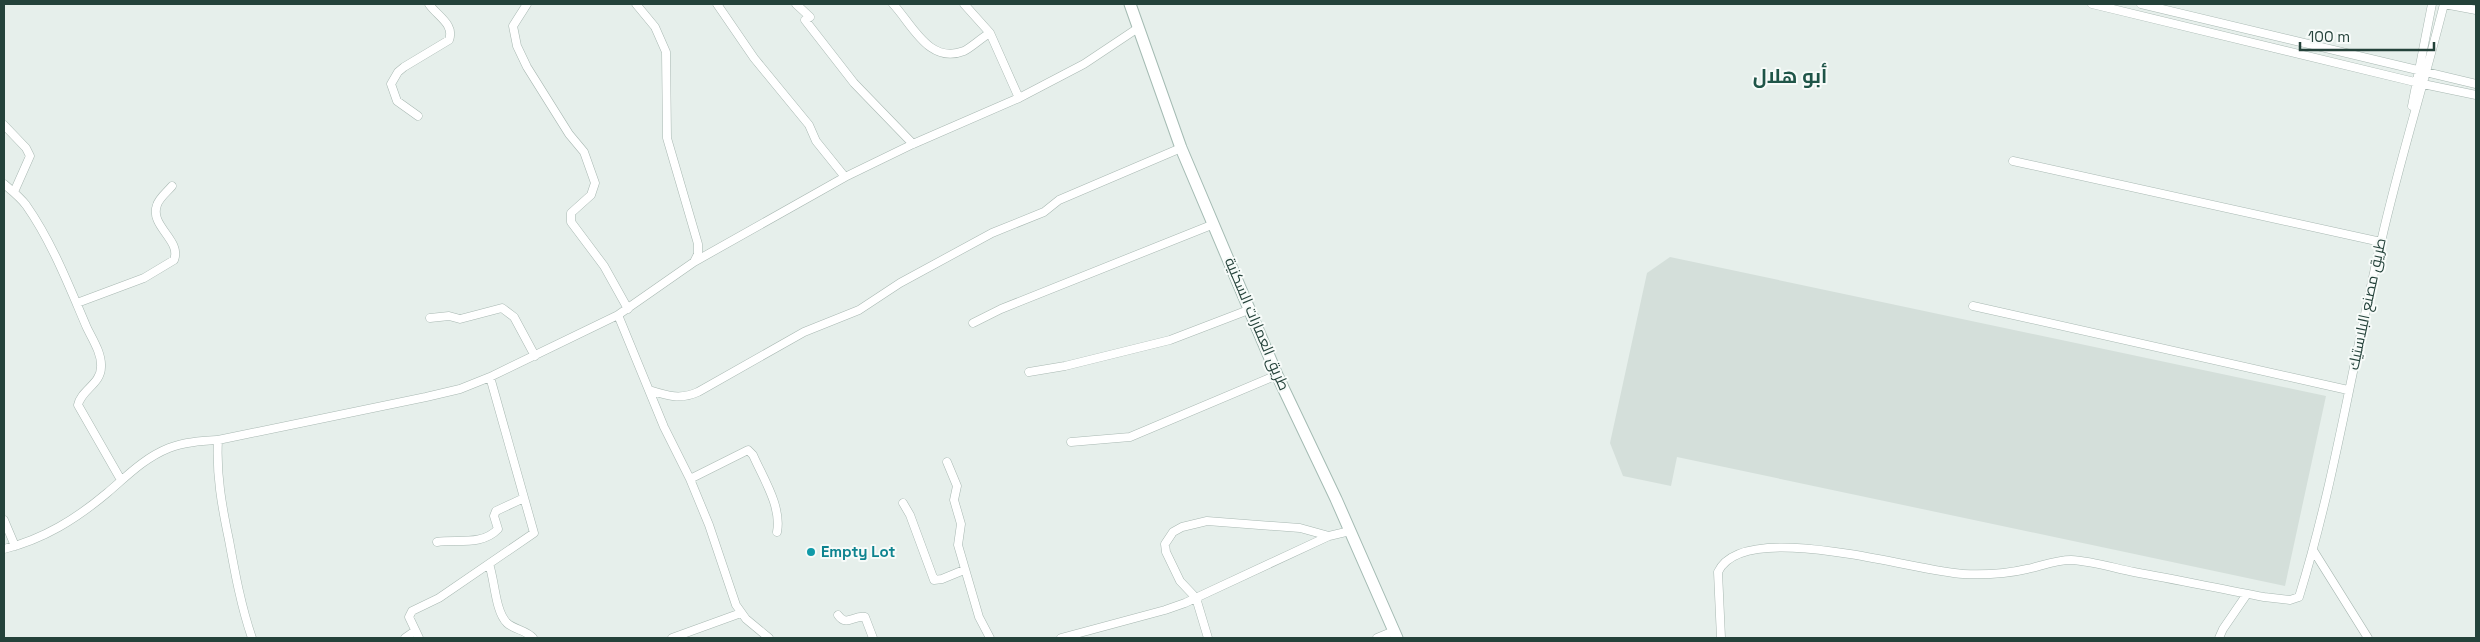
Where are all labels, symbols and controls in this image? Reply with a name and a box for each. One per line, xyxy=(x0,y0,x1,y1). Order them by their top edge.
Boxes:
scale bar xyxy=(2300,20,2434,52)
text: 100 m xyxy=(2308,27,2350,46)
district label: أبو هلال xyxy=(1753,62,1827,89)
street label: طريق مصنع البلاستيك xyxy=(2343,236,2392,372)
street label: طريق العمارات السكنية xyxy=(1220,255,1294,393)
place label: Empty Lot xyxy=(821,542,895,561)
marker: Empty Lot xyxy=(805,546,817,558)

